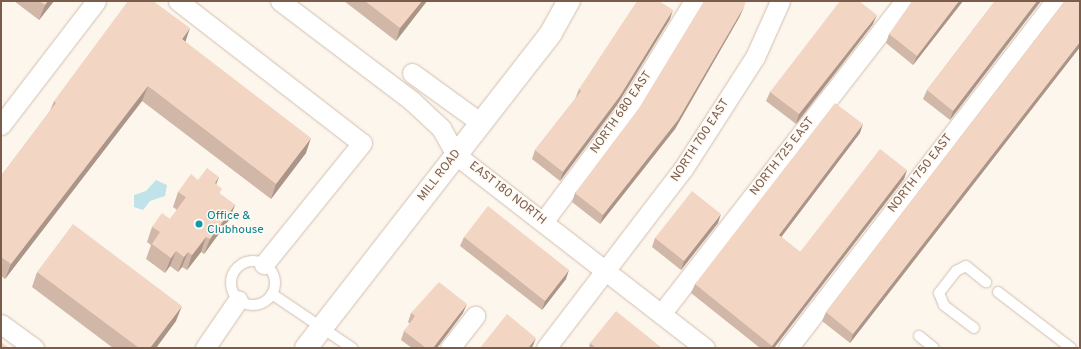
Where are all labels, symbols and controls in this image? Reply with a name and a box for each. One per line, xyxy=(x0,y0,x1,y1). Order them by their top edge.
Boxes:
street label: NORTH 680 EAST xyxy=(588,69,656,157)
street label: NORTH 700 EAST xyxy=(669,97,733,185)
street label: NORTH 725 EAST xyxy=(748,115,818,199)
street label: NORTH 750 EAST xyxy=(886,132,956,216)
street label: MILL ROAD xyxy=(415,147,465,205)
street label: EAST 180 NORTH xyxy=(465,159,549,229)
place label: Office & Clubhouse xyxy=(207,210,264,238)
marker: Office & Clubhouse xyxy=(194,219,204,229)

